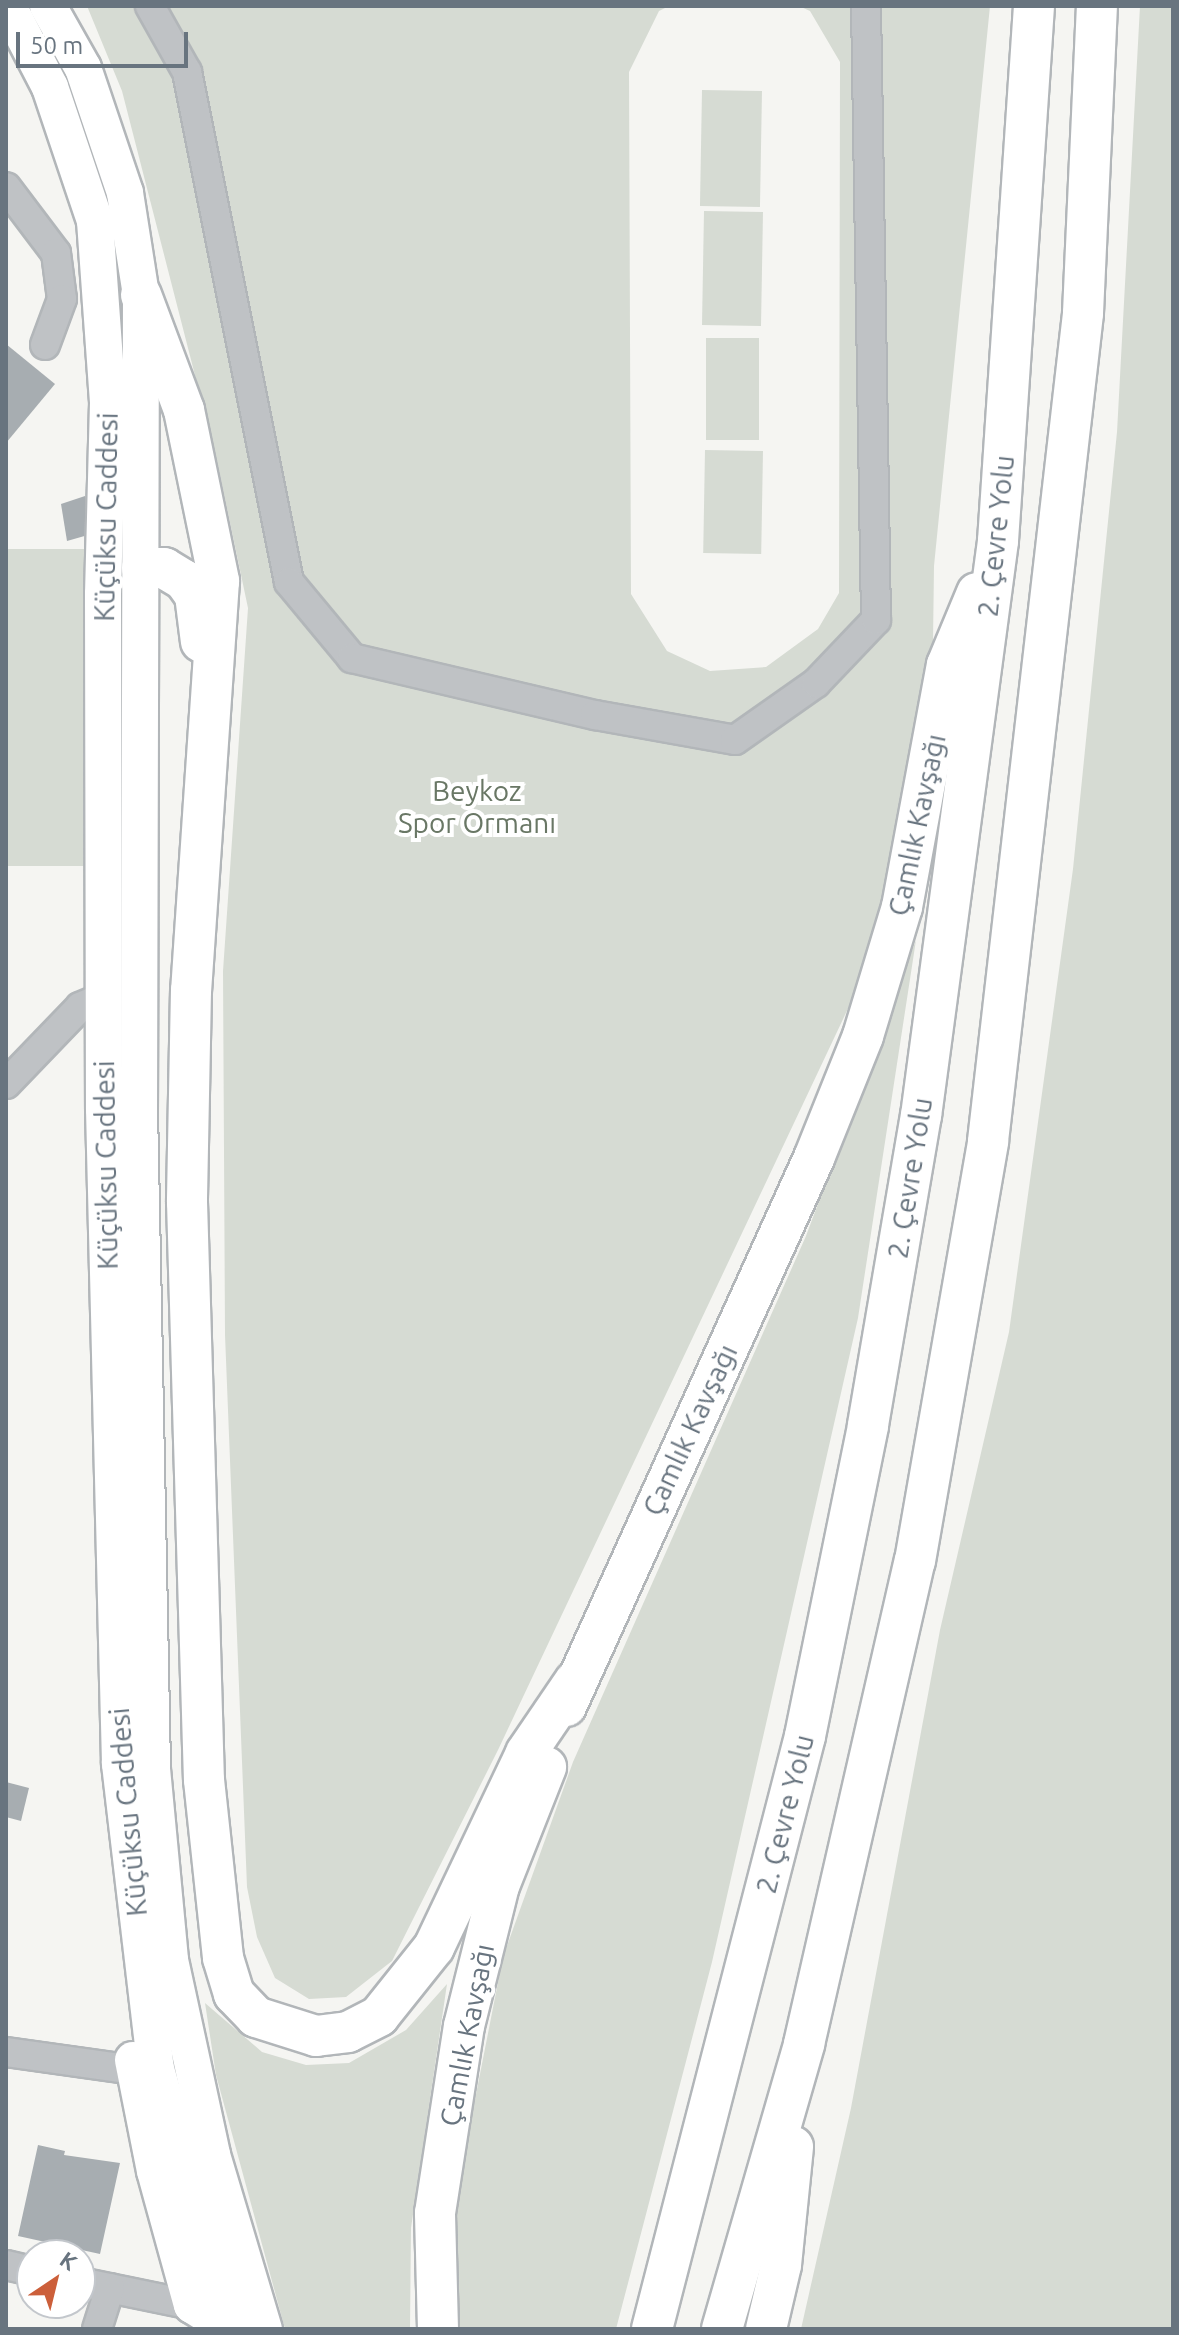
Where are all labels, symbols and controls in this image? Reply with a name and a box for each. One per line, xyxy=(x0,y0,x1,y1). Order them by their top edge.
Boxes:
scale bar xyxy=(20,16,192,66)
text: 50 m xyxy=(30,32,83,59)
street label: Küçüksu Caddesi xyxy=(87,412,125,622)
street label: 2. Çevre Yolu xyxy=(971,453,1021,619)
street label: Çamlık Kavşağı xyxy=(881,731,953,919)
park label: Beykoz Spor Ormanı xyxy=(398,774,556,840)
street label: Küçüksu Caddesi xyxy=(87,1060,125,1270)
street label: 2. Çevre Yolu xyxy=(881,1095,939,1261)
street label: Çamlık Kavşağı xyxy=(636,1339,744,1521)
street label: Küçüksu Caddesi xyxy=(102,1706,154,1918)
street label: 2. Çevre Yolu xyxy=(749,1731,821,1897)
street label: Çamlık Kavşağı xyxy=(433,1941,501,2129)
north arrow xyxy=(16,2239,96,2319)
text: K xyxy=(56,2246,82,2275)

